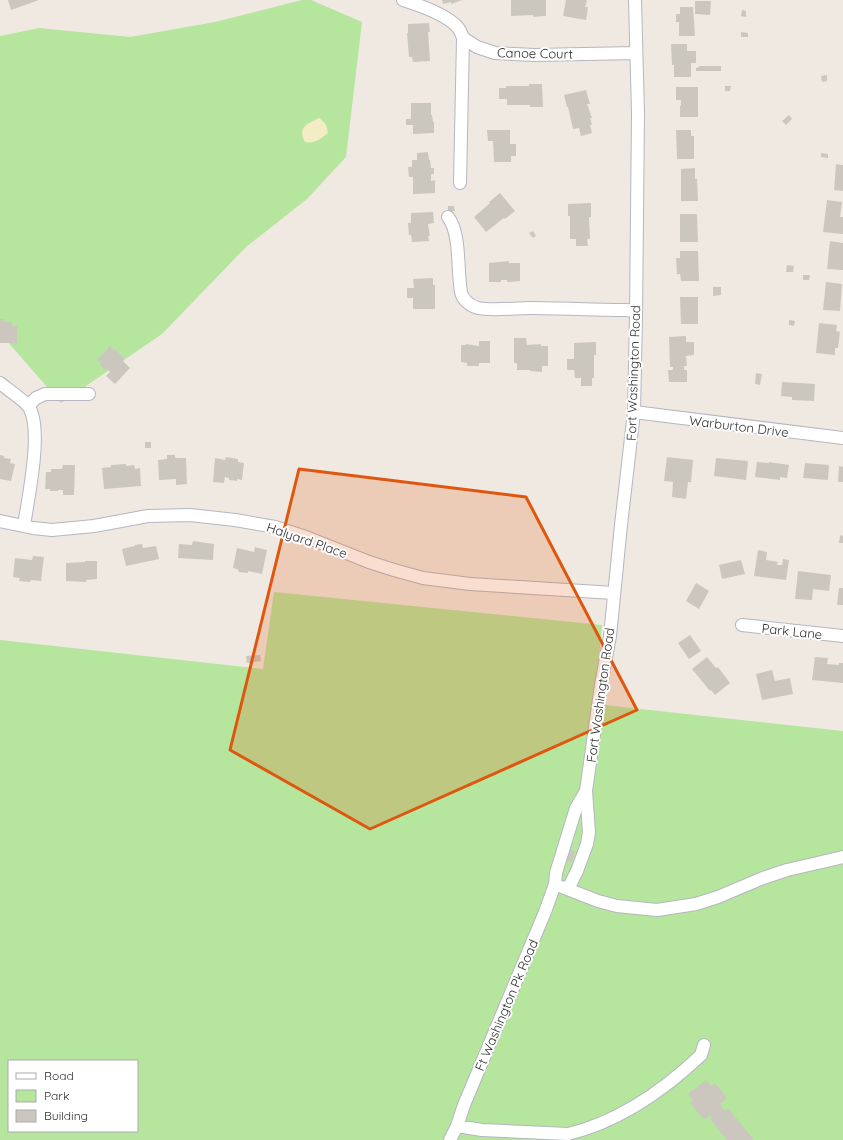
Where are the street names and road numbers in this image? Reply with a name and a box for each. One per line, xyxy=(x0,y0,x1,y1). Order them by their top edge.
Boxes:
street label: Canoe Court xyxy=(497,44,573,62)
street label: Fort Washington Road xyxy=(623,305,643,441)
street label: Warburton Drive xyxy=(688,412,790,440)
street label: Halyard Place xyxy=(265,519,349,561)
street label: Park Lane xyxy=(761,620,823,642)
street label: Fort Washington Road xyxy=(583,627,617,763)
street label: Ft Washington Pk Road xyxy=(471,937,541,1073)

